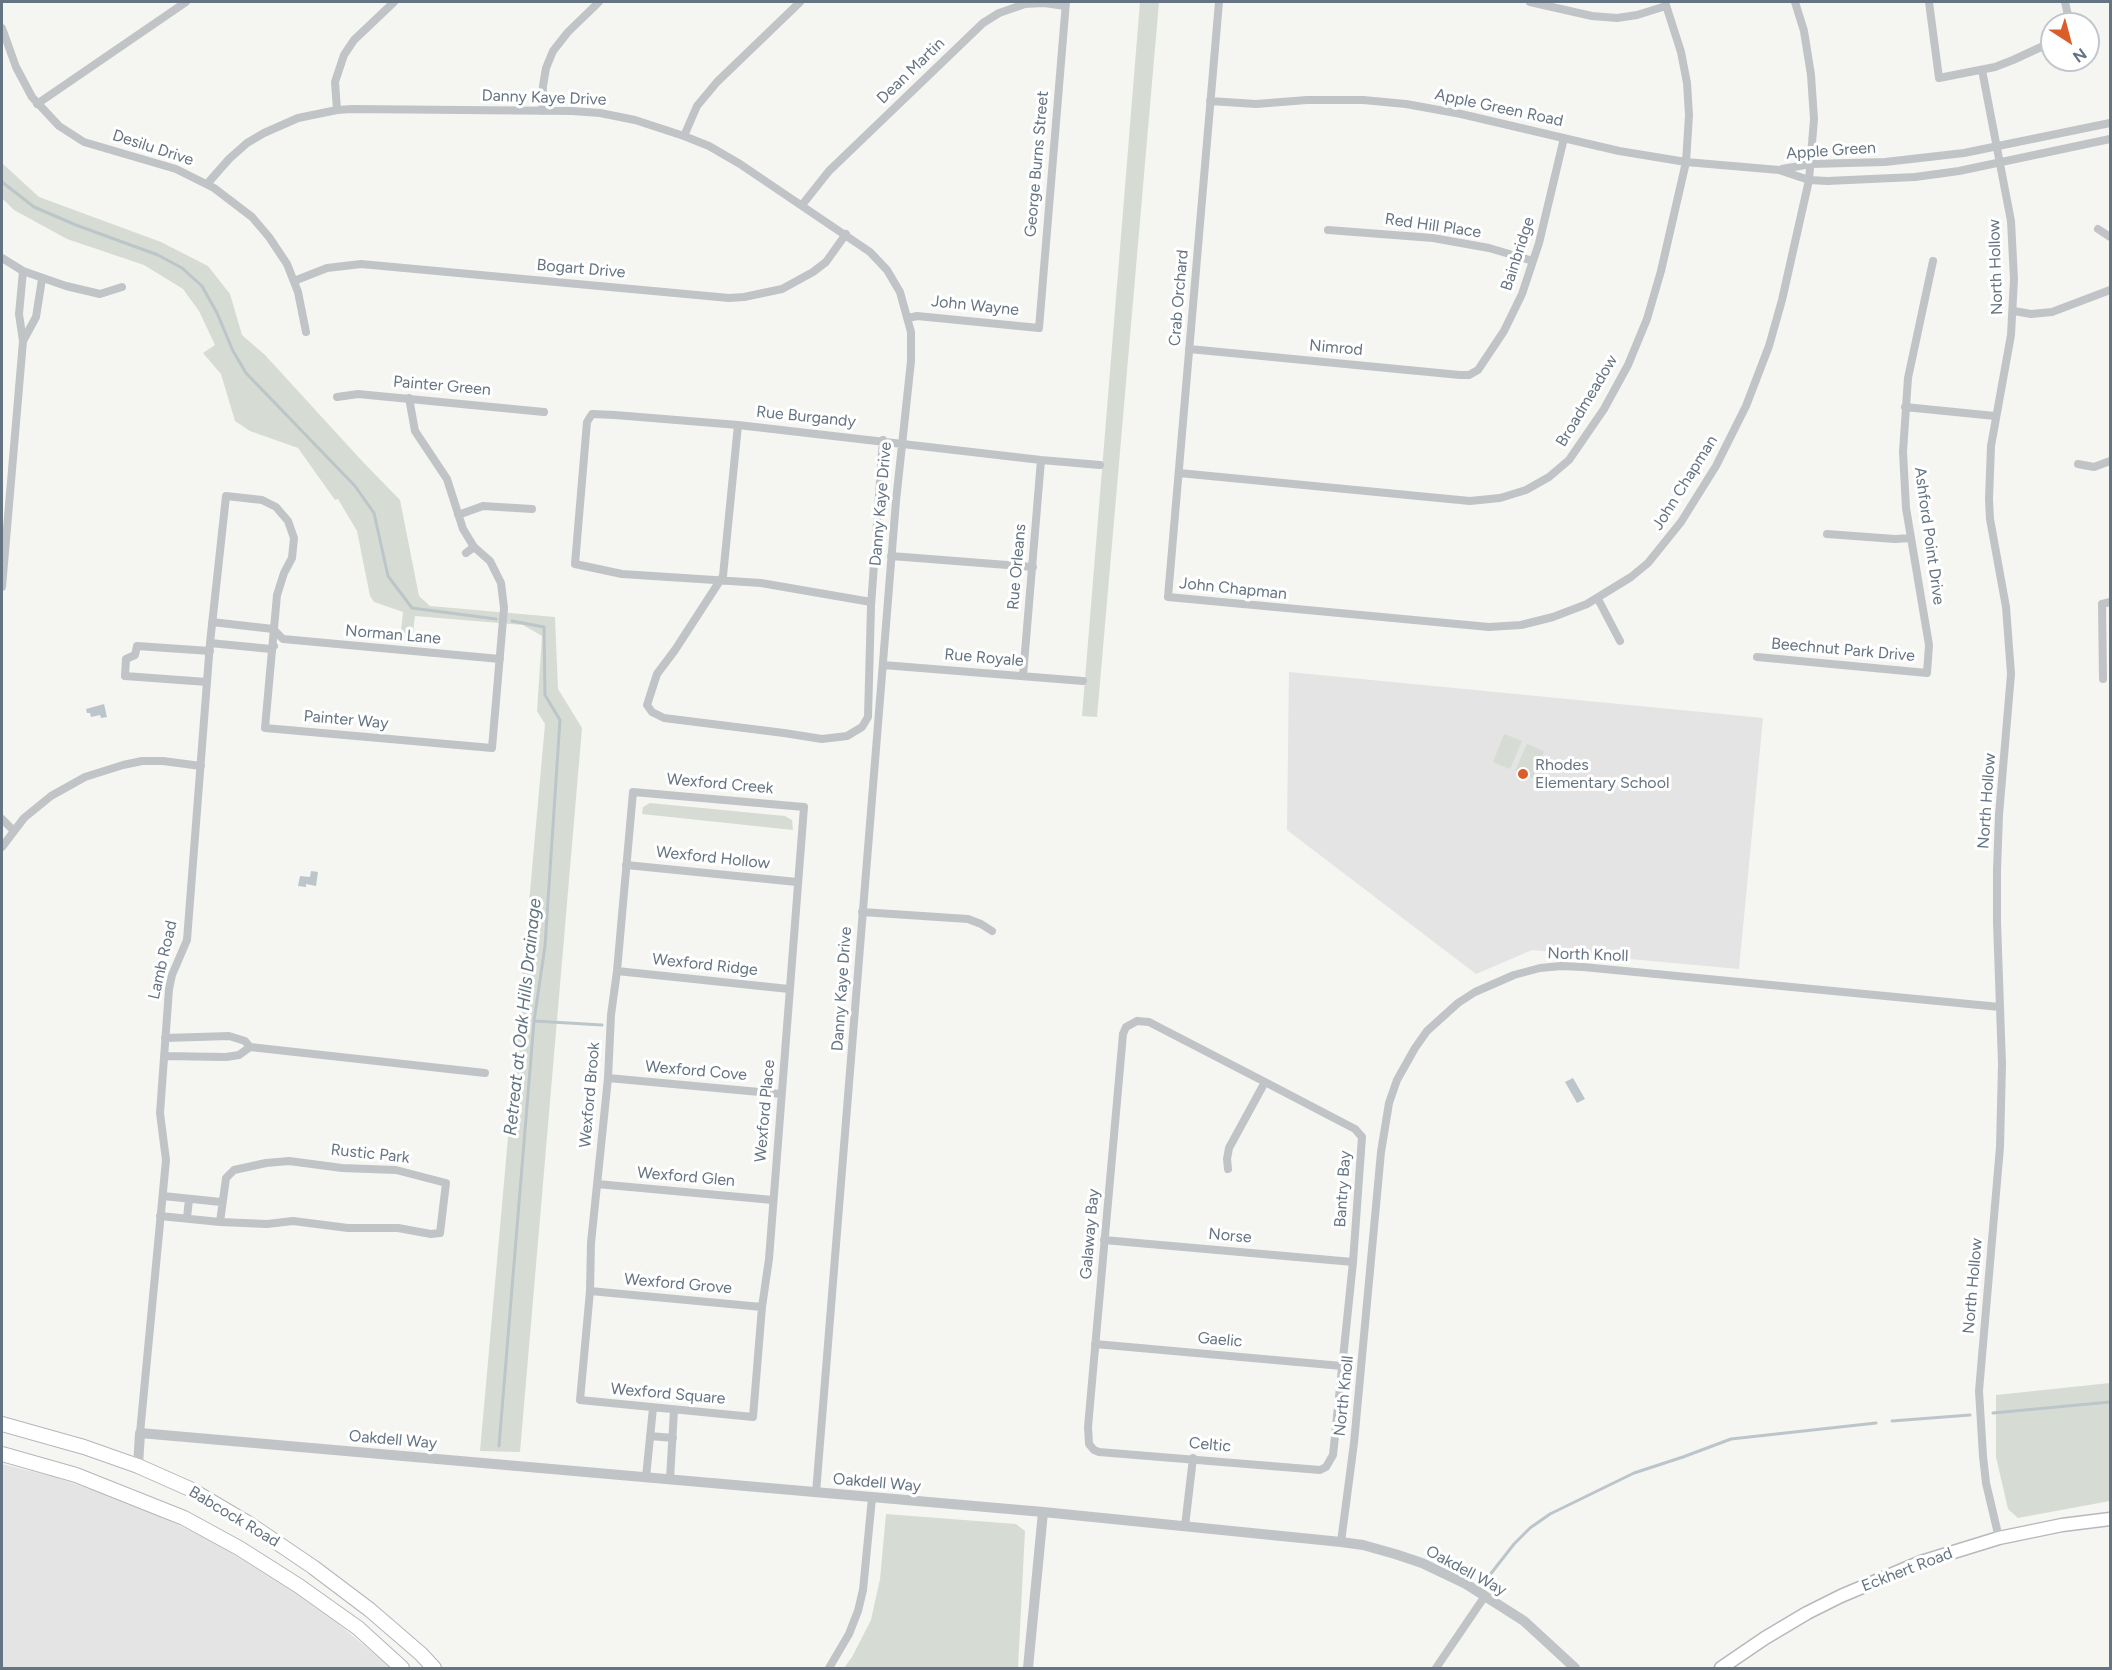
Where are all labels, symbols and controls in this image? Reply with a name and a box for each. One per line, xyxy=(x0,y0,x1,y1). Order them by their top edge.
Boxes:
north arrow xyxy=(2040,12,2100,72)
street label: Dean Martin xyxy=(873,34,949,108)
text: N xyxy=(2069,44,2090,67)
street label: Apple Green Road xyxy=(1433,85,1565,131)
street label: Danny Kaye Drive xyxy=(481,86,607,110)
street label: George Burns Street xyxy=(1021,90,1053,238)
street label: Desilu Drive xyxy=(110,126,196,170)
street label: Apple Green xyxy=(1785,138,1877,164)
street label: Red Hill Place xyxy=(1384,210,1482,242)
street label: Bainbridge xyxy=(1497,215,1539,293)
street label: North Hollow xyxy=(1985,219,2007,315)
street label: Crab Orchard xyxy=(1165,249,1193,347)
street label: Bogart Drive xyxy=(536,256,626,282)
street label: John Wayne xyxy=(930,292,1020,320)
street label: Nimrod xyxy=(1308,336,1364,360)
street label: Broadmeadow xyxy=(1552,352,1622,450)
street label: Painter Green xyxy=(392,372,492,400)
street label: Rue Burgandy xyxy=(755,402,857,432)
street label: John Chapman xyxy=(1648,432,1722,534)
street label: Danny Kaye Drive xyxy=(866,441,896,567)
street label: Ashford Point Drive xyxy=(1910,466,1948,606)
street label: Rue Orleans xyxy=(1004,523,1030,611)
street label: John Chapman xyxy=(1178,574,1288,604)
street label: Norman Lane xyxy=(344,621,442,649)
street label: Beechnut Park Drive xyxy=(1770,634,1916,666)
street label: Rue Royale xyxy=(944,645,1024,671)
street label: Painter Way xyxy=(303,707,389,733)
street label: North Hollow xyxy=(1974,752,2000,850)
place label: Rhodes Elementary School xyxy=(1535,755,1669,793)
marker: Rhodes Elementary School xyxy=(1516,767,1530,781)
street label: Wexford Creek xyxy=(666,770,774,798)
street label: Wexford Hollow xyxy=(655,842,771,874)
water label: Retreat at Oak Hills Drainage xyxy=(500,897,546,1137)
street label: Lamb Road xyxy=(145,919,181,1001)
street label: Danny Kaye Drive xyxy=(828,926,856,1052)
street label: North Knoll xyxy=(1547,944,1629,966)
street label: Wexford Ridge xyxy=(651,950,759,980)
street label: Wexford Brook xyxy=(576,1041,604,1149)
street label: Wexford Cove xyxy=(644,1057,748,1085)
street label: Wexford Place xyxy=(751,1059,779,1163)
street label: Rustic Park xyxy=(330,1140,410,1168)
street label: Bantry Bay xyxy=(1331,1150,1355,1228)
street label: Wexford Glen xyxy=(636,1163,736,1191)
street label: Galaway Bay xyxy=(1076,1188,1104,1280)
street label: Norse xyxy=(1208,1225,1252,1247)
street label: North Hollow xyxy=(1959,1237,1987,1335)
street label: Wexford Grove xyxy=(623,1270,733,1298)
street label: Gaelic xyxy=(1197,1328,1243,1352)
street label: North Knoll xyxy=(1330,1355,1358,1437)
street label: Wexford Square xyxy=(610,1379,726,1409)
street label: Oakdell Way xyxy=(348,1427,438,1453)
street label: Celtic xyxy=(1188,1434,1232,1456)
street label: Oakdell Way xyxy=(832,1470,922,1496)
street label: Babcock Road xyxy=(185,1482,283,1552)
street label: Oakdell Way xyxy=(1422,1542,1510,1600)
street label: Eckhert Road xyxy=(1859,1544,1955,1596)

